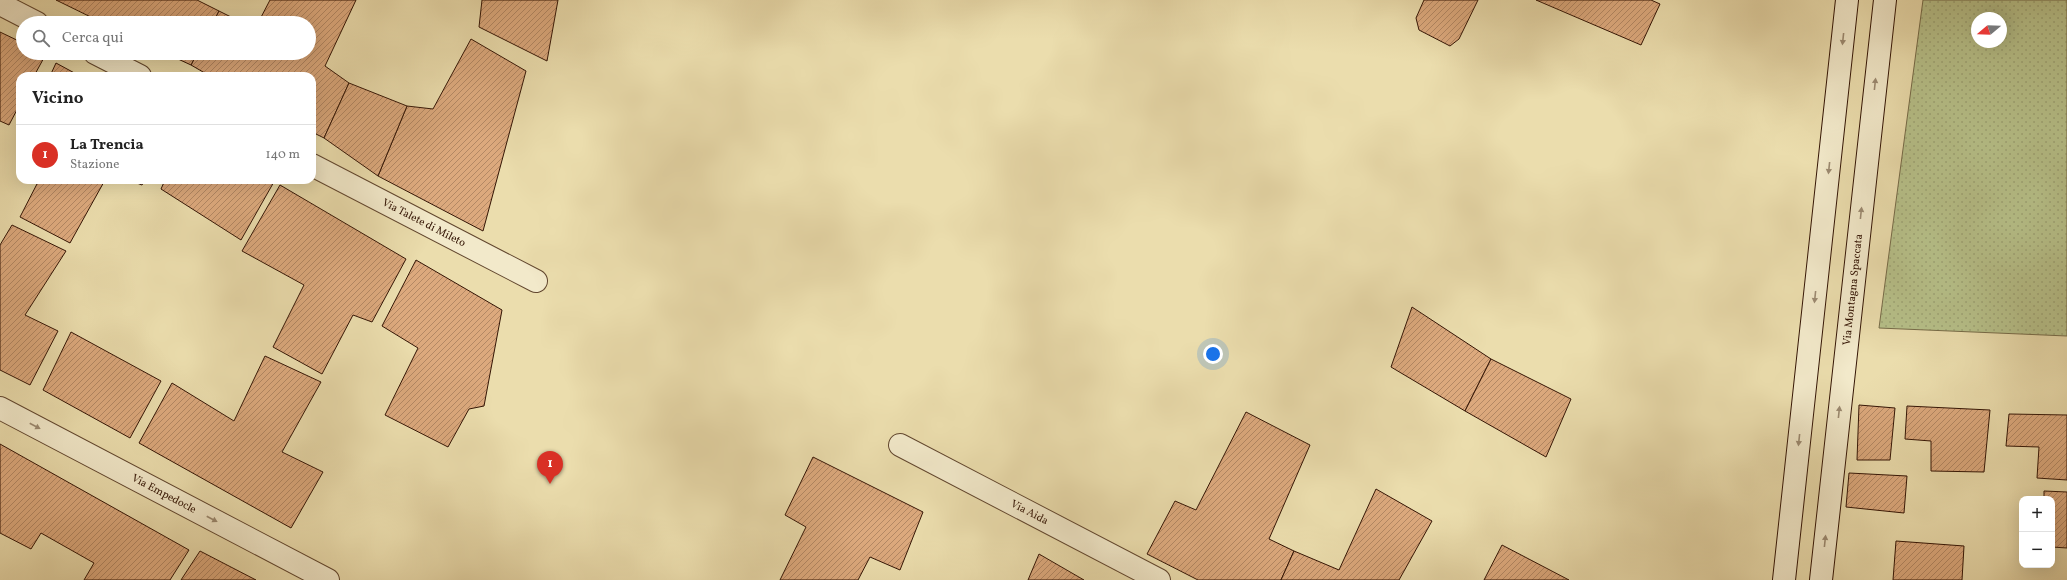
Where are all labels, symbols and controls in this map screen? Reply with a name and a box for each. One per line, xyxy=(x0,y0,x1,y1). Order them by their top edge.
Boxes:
north arrow xyxy=(1971,12,2007,48)
search box xyxy=(16,16,316,60)
icon: search xyxy=(30,27,52,49)
text: Cerca qui xyxy=(62,28,124,49)
one-way arrow xyxy=(1840,33,1846,45)
one-way arrow xyxy=(1872,78,1879,90)
text: Vicino xyxy=(32,87,83,110)
text: La Trencia xyxy=(70,135,144,156)
text: 1 xyxy=(42,146,48,164)
text: 140 m xyxy=(266,146,300,164)
text: Stazione xyxy=(70,156,119,174)
one-way arrow xyxy=(1826,162,1832,174)
street label: Via Talete di Mileto xyxy=(380,195,468,251)
one-way arrow xyxy=(1858,207,1864,219)
street label: Via Montagna Spaccata xyxy=(1839,233,1867,346)
one-way arrow xyxy=(1812,291,1818,303)
your location xyxy=(1203,344,1223,364)
one-way arrow xyxy=(1836,406,1842,418)
one-way arrow xyxy=(29,423,40,429)
one-way arrow xyxy=(1796,434,1802,446)
pin: 1 xyxy=(537,451,563,484)
street label: Via Empedocle xyxy=(129,471,199,517)
street label: Via Aida xyxy=(1008,496,1051,529)
map controls xyxy=(2019,496,2055,568)
button: + xyxy=(2019,496,2055,532)
one-way arrow xyxy=(206,516,218,522)
button: − xyxy=(2019,532,2055,568)
one-way arrow xyxy=(1822,535,1828,547)

